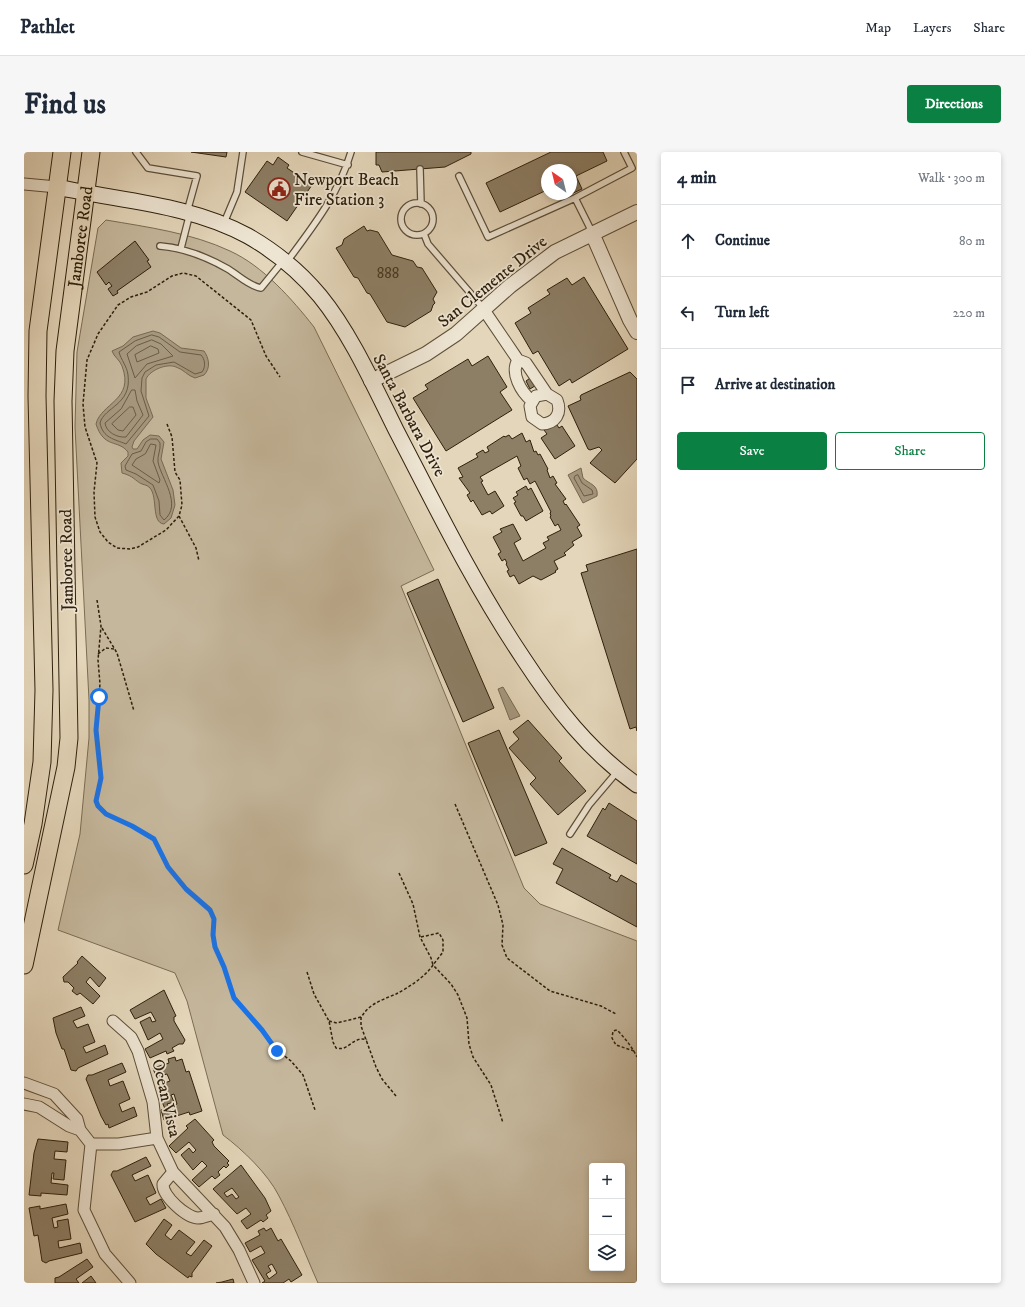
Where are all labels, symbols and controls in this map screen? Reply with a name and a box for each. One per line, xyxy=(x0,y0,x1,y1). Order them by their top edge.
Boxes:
text: Pathlet xyxy=(20,16,75,39)
text: Map xyxy=(865,19,891,37)
text: Layers xyxy=(913,19,951,37)
text: Share xyxy=(973,19,1005,37)
button: Directions xyxy=(907,85,1001,123)
text: Find us xyxy=(24,87,106,122)
north arrow xyxy=(541,164,577,200)
text: 4 min xyxy=(677,167,716,189)
place label: Newport Beach Fire Station 3 xyxy=(294,169,399,211)
text: Walk · 300 m xyxy=(918,170,985,186)
public building icon: Newport Beach Fire Station 3 xyxy=(266,176,292,202)
street label: Jamboree Road xyxy=(63,184,99,291)
icon: ahead xyxy=(677,230,699,252)
street label: San Clemente Drive xyxy=(433,231,552,333)
text: Continue xyxy=(715,231,770,250)
text: 80 m xyxy=(959,233,985,249)
house number: 888 xyxy=(377,264,399,283)
icon: left xyxy=(677,302,699,324)
text: Turn left xyxy=(715,303,769,322)
text: 220 m xyxy=(953,305,985,321)
street label: Santa Barbara Drive xyxy=(368,350,451,481)
icon: arrive xyxy=(677,374,699,396)
text: Arrive at destination xyxy=(715,375,835,394)
button: Save xyxy=(677,432,827,470)
button: Share xyxy=(835,432,985,470)
street label: Jamboree Road xyxy=(55,508,79,613)
route start xyxy=(90,688,108,706)
route end xyxy=(268,1042,286,1060)
street label: Ocean Vista xyxy=(146,1057,186,1140)
map controls xyxy=(589,1163,625,1271)
button: + xyxy=(589,1163,625,1199)
button: − xyxy=(589,1199,625,1235)
button: layers xyxy=(589,1235,625,1271)

